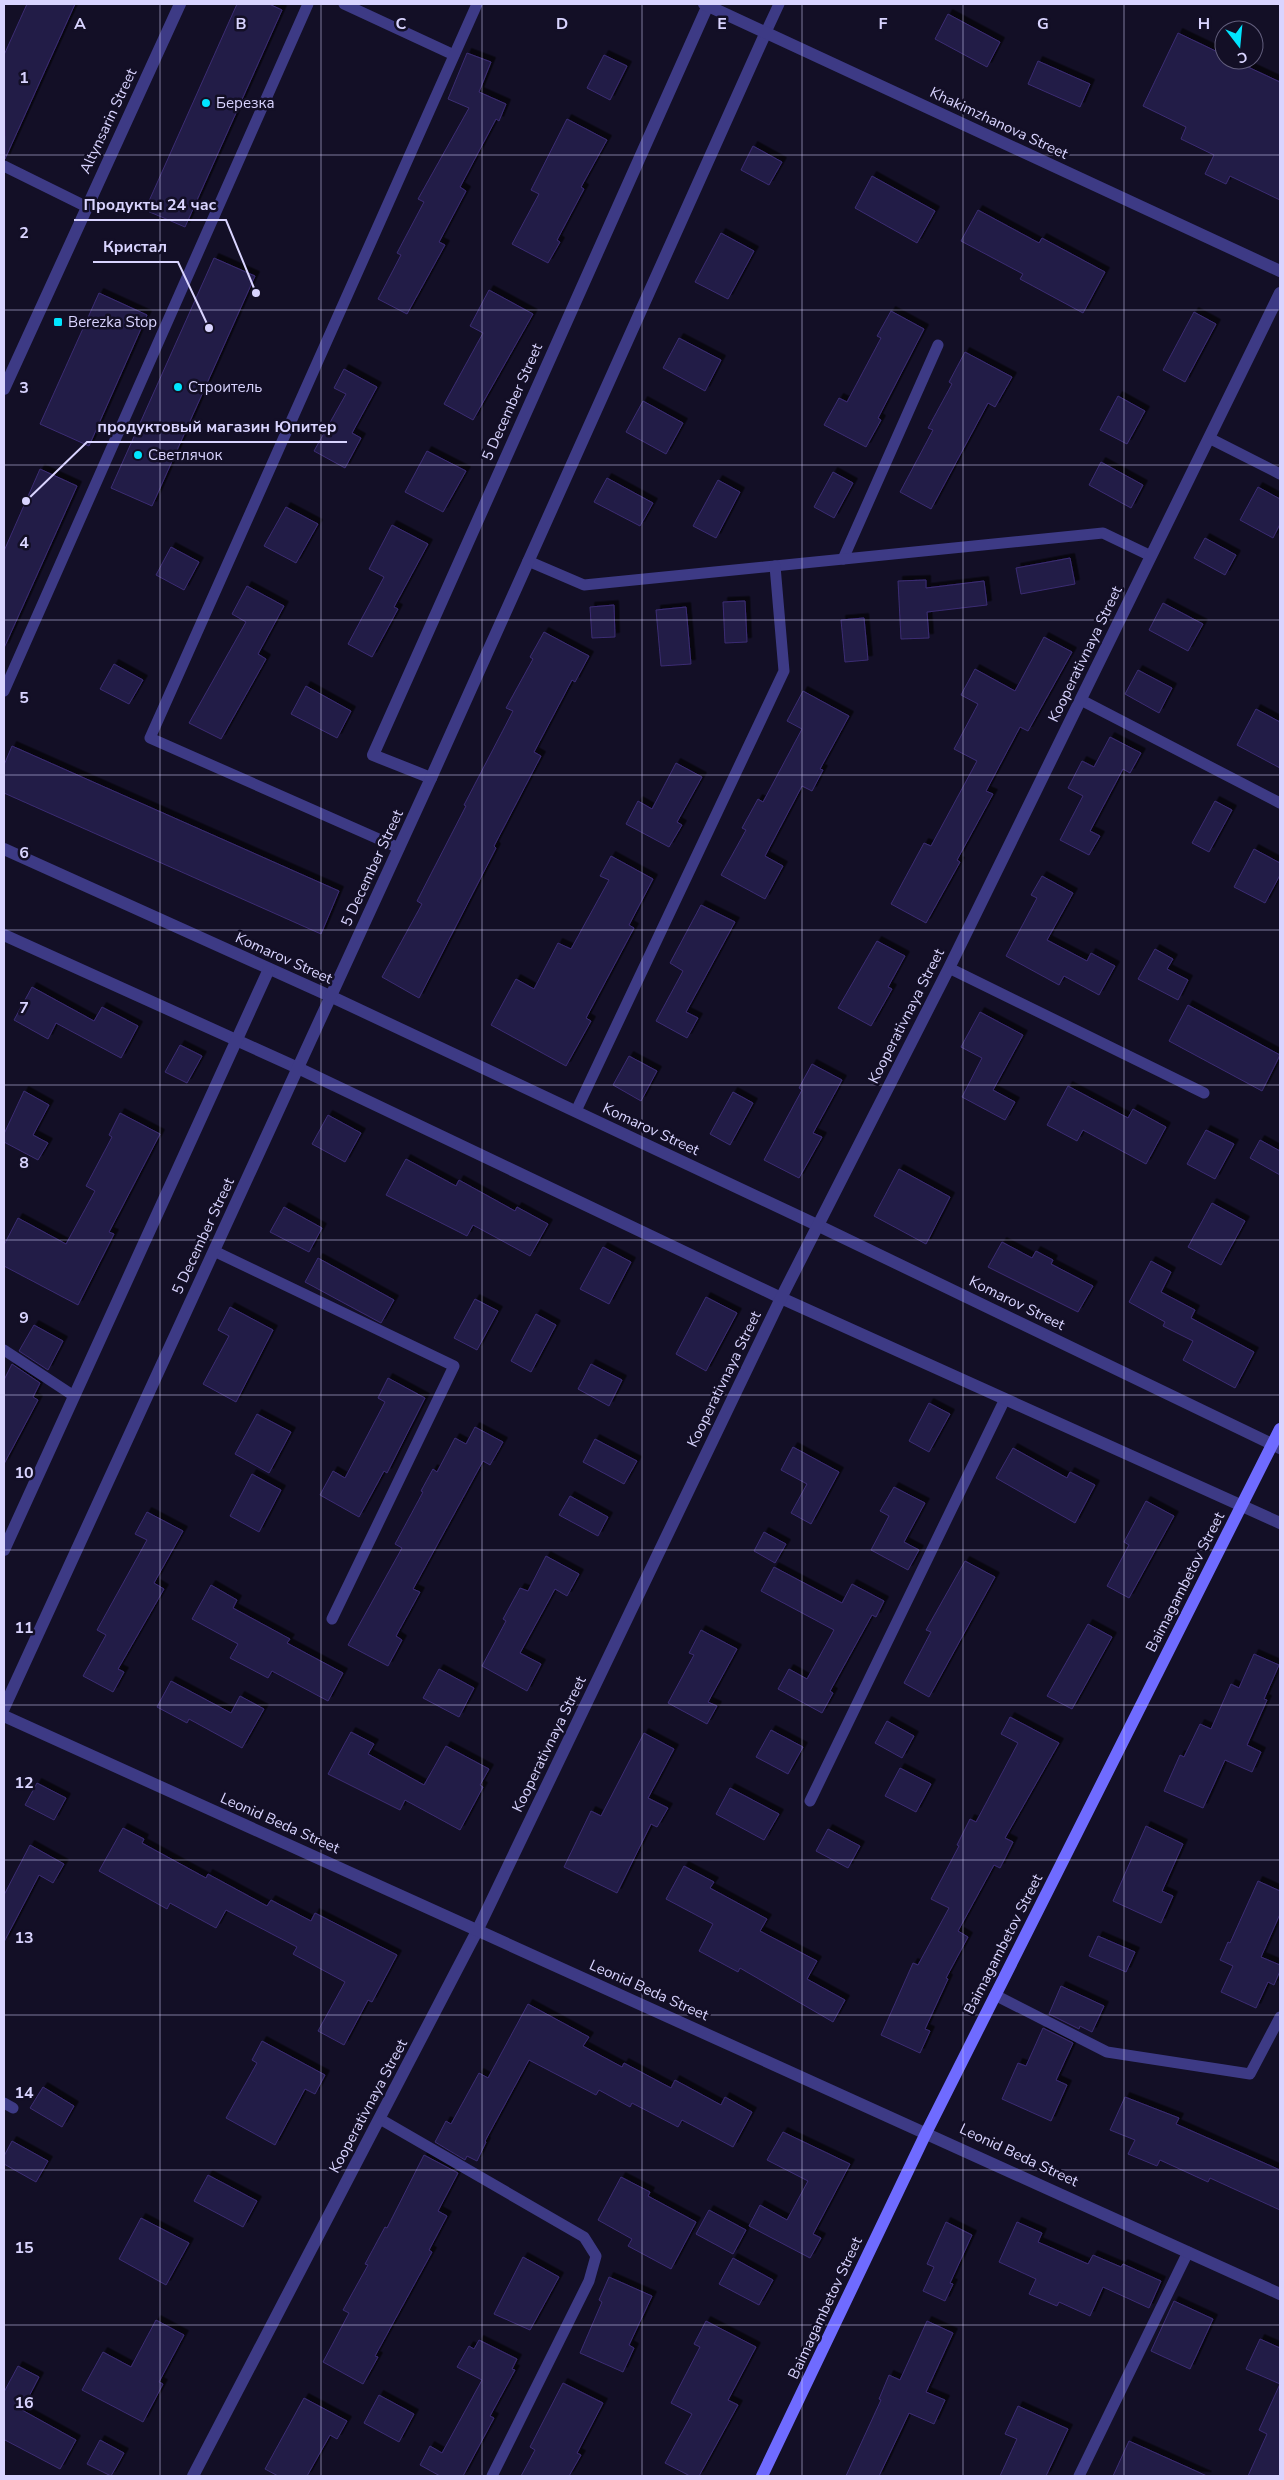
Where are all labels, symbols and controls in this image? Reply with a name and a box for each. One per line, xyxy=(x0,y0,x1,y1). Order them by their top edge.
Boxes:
text: A xyxy=(74,13,86,35)
text: B xyxy=(235,13,247,35)
text: C xyxy=(396,13,407,35)
text: D xyxy=(556,13,568,35)
text: E xyxy=(717,13,727,35)
text: F xyxy=(879,13,888,35)
text: G xyxy=(1037,13,1049,35)
text: H xyxy=(1198,13,1210,35)
north arrow xyxy=(1214,20,1264,70)
text: С xyxy=(1235,47,1250,68)
street label: Altynsarin Street xyxy=(75,64,141,177)
text: 1 xyxy=(19,67,29,89)
street label: Khakimzhanova Street xyxy=(927,82,1072,164)
place label: Березка xyxy=(216,93,275,113)
marker: Березка xyxy=(200,97,212,109)
callout: Продукты 24 час xyxy=(74,189,226,220)
text: Продукты 24 час xyxy=(84,194,217,216)
text: 2 xyxy=(19,222,29,244)
callout: Кристал xyxy=(93,231,178,262)
text: Кристал xyxy=(103,236,167,258)
place label: Berezka Stop xyxy=(68,312,157,332)
marker: Berezka Stop xyxy=(52,316,64,328)
street label: 5 December Street xyxy=(477,339,547,464)
text: 3 xyxy=(19,377,29,399)
place label: Строитель xyxy=(188,377,262,397)
marker: Строитель xyxy=(172,381,184,393)
callout: продуктовый магазин Юпитер xyxy=(87,411,347,442)
text: продуктовый магазин Юпитер xyxy=(97,416,337,438)
place label: Светлячок xyxy=(148,445,223,465)
marker: Светлячок xyxy=(132,449,144,461)
text: 4 xyxy=(19,532,29,554)
street label: Kooperativnaya Street xyxy=(1043,582,1127,725)
text: 5 xyxy=(19,687,29,709)
street label: 5 December Street xyxy=(336,806,408,930)
text: 6 xyxy=(19,842,29,864)
street label: Komarov Street xyxy=(232,928,336,989)
street label: Kooperativnaya Street xyxy=(863,944,949,1087)
text: 7 xyxy=(19,997,29,1019)
street label: Komarov Street xyxy=(599,1098,703,1160)
text: 8 xyxy=(19,1152,29,1174)
street label: 5 December Street xyxy=(167,1174,239,1298)
street label: Komarov Street xyxy=(966,1271,1069,1335)
text: 9 xyxy=(19,1307,29,1329)
street label: Kooperativnaya Street xyxy=(682,1307,766,1450)
text: 10 xyxy=(14,1462,34,1484)
street label: Baimagambetov Street xyxy=(1141,1508,1229,1655)
text: 11 xyxy=(14,1617,34,1639)
street label: Kooperativnaya Street xyxy=(507,1672,591,1815)
text: 12 xyxy=(14,1772,34,1794)
street label: Leonid Beda Street xyxy=(217,1788,343,1859)
street label: Baimagambetov Street xyxy=(959,1870,1047,2017)
text: 13 xyxy=(14,1927,34,1949)
street label: Leonid Beda Street xyxy=(586,1955,712,2026)
street label: Kooperativnaya Street xyxy=(324,2035,412,2176)
text: 14 xyxy=(14,2082,34,2104)
street label: Leonid Beda Street xyxy=(957,2119,1082,2192)
street label: Baimagambetov Street xyxy=(783,2233,867,2382)
text: 15 xyxy=(14,2237,34,2259)
text: 16 xyxy=(14,2392,34,2414)

